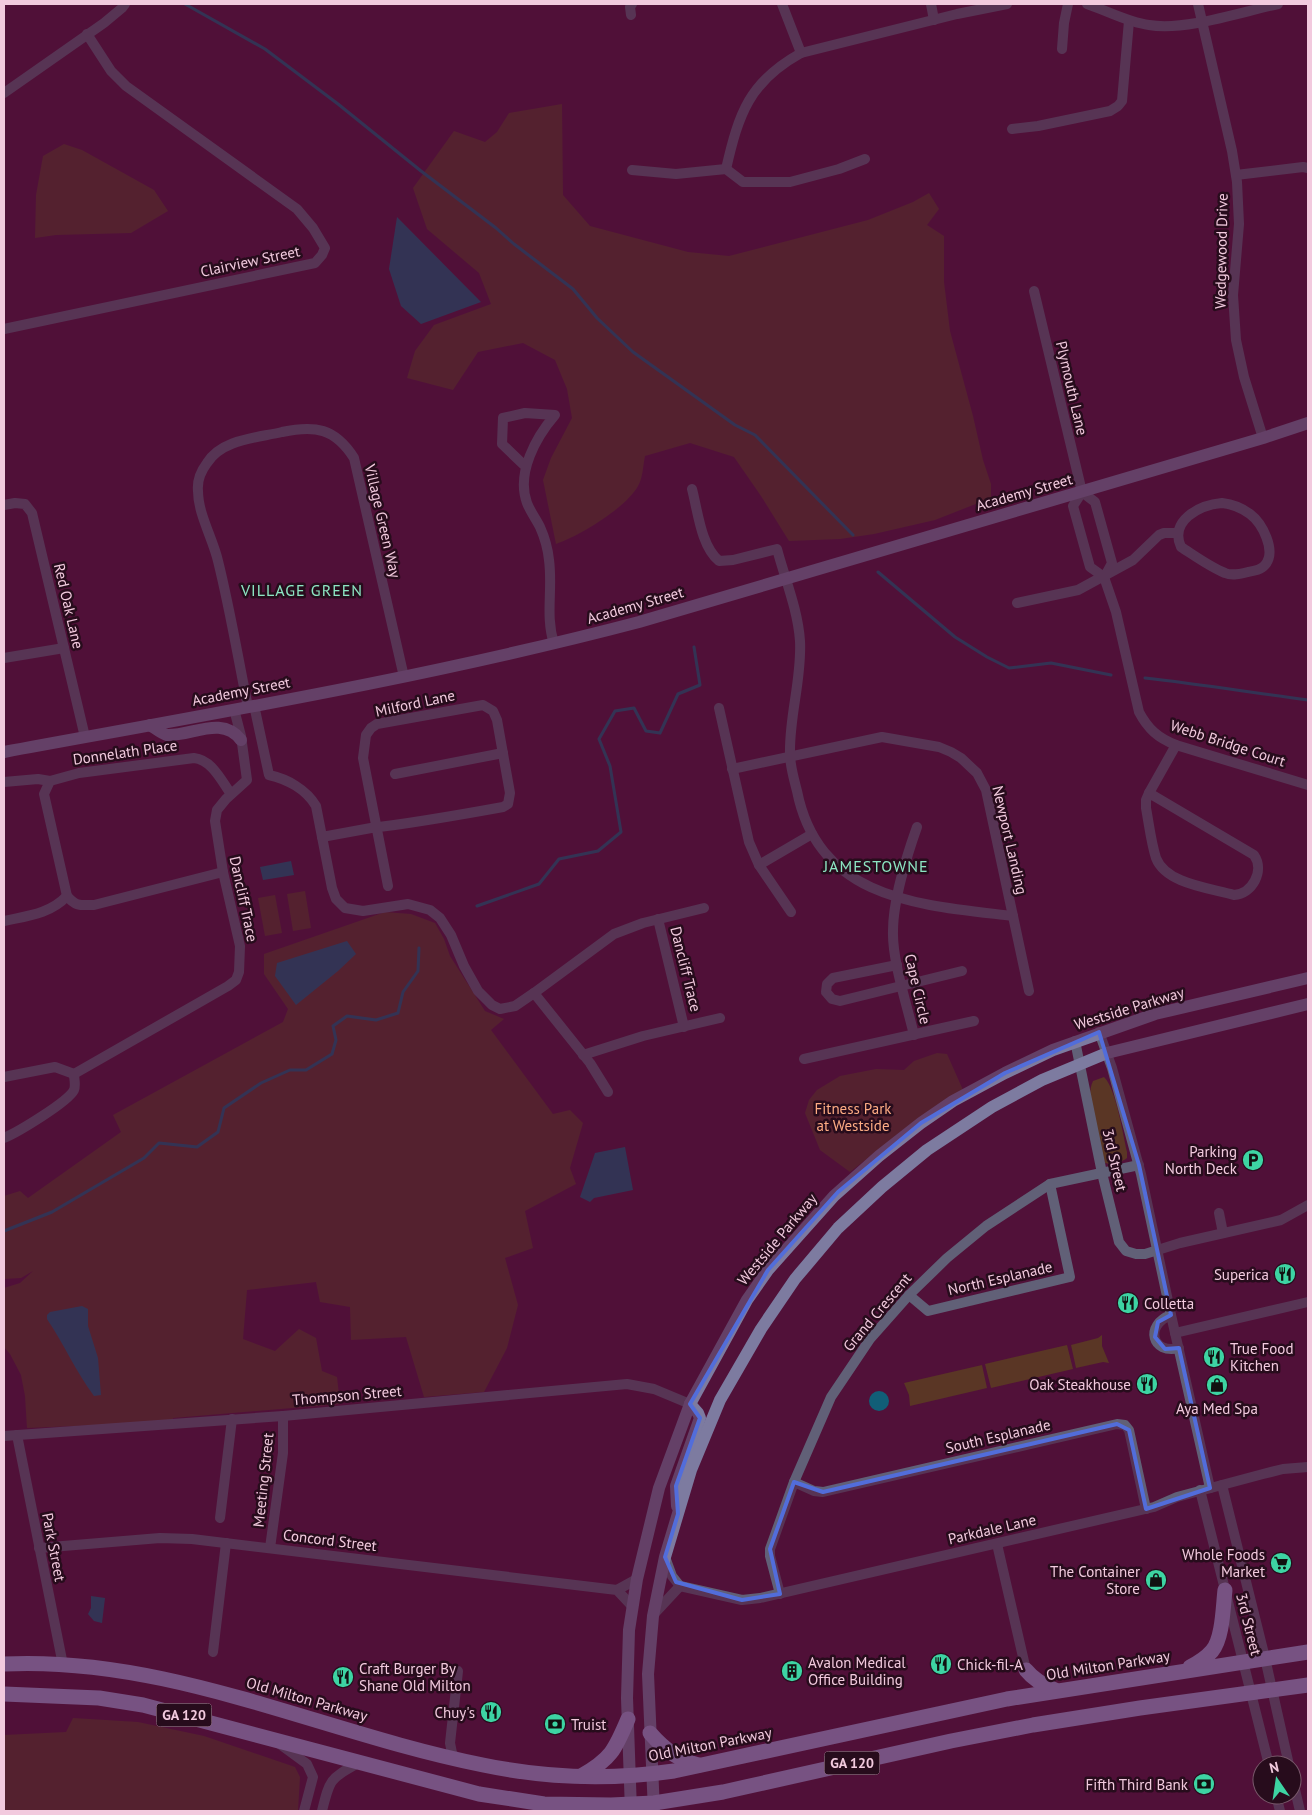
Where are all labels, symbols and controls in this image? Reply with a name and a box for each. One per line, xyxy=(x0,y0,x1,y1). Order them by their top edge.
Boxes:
street label: Wedgewood Drive xyxy=(1210,193,1232,309)
street label: Clairview Street xyxy=(199,241,301,281)
street label: Plymouth Lane xyxy=(1052,339,1092,437)
street label: Village Green Way xyxy=(360,461,405,580)
street label: Academy Street xyxy=(974,469,1074,515)
street label: Red Oak Lane xyxy=(50,561,88,651)
district label: VILLAGE GREEN xyxy=(240,580,363,600)
street label: Academy Street xyxy=(585,582,685,628)
street label: Academy Street xyxy=(190,672,292,710)
street label: Milford Lane xyxy=(373,685,457,721)
street label: Webb Bridge Court xyxy=(1168,715,1288,771)
street label: Donnelath Place xyxy=(72,735,178,769)
street label: Newport Landing xyxy=(988,784,1032,896)
street label: Dancliff Trace xyxy=(226,854,262,944)
district label: JAMESTOWNE xyxy=(822,856,929,876)
street label: Dancliff Trace xyxy=(666,924,706,1014)
street label: Cape Circle xyxy=(901,952,935,1026)
street label: Westside Parkway xyxy=(1072,982,1186,1034)
park label: Fitness Park at Westside xyxy=(815,1099,892,1135)
street label: 3rd Street xyxy=(1099,1127,1131,1193)
place label: Parking North Deck xyxy=(1165,1142,1238,1178)
parking icon: Parking North Deck xyxy=(1241,1148,1265,1172)
street label: Westside Parkway xyxy=(733,1189,821,1289)
street label: North Esplanade xyxy=(946,1257,1054,1299)
restaurant icon: Superica xyxy=(1273,1262,1297,1286)
place label: Superica xyxy=(1214,1265,1269,1284)
street label: Grand Crescent xyxy=(839,1269,915,1355)
restaurant icon: Colletta xyxy=(1116,1291,1140,1315)
place label: Colletta xyxy=(1144,1294,1194,1313)
place label: True Food Kitchen xyxy=(1230,1339,1293,1375)
restaurant icon: True Food Kitchen xyxy=(1202,1345,1226,1369)
restaurant icon: Oak Steakhouse xyxy=(1135,1372,1159,1396)
shop icon: Aya Med Spa xyxy=(1205,1373,1229,1397)
place label: Oak Steakhouse xyxy=(1029,1375,1131,1394)
street label: Thompson Street xyxy=(292,1381,402,1409)
place label: Aya Med Spa xyxy=(1176,1399,1258,1418)
street label: South Esplanade xyxy=(944,1415,1052,1457)
street label: Meeting Street xyxy=(249,1432,277,1528)
street label: Parkdale Lane xyxy=(946,1510,1038,1548)
street label: Park Street xyxy=(38,1511,70,1583)
street label: Concord Street xyxy=(282,1525,378,1555)
place label: Whole Foods Market xyxy=(1182,1545,1265,1581)
supermarket icon: Whole Foods Market xyxy=(1269,1551,1293,1575)
place label: The Container Store xyxy=(1050,1562,1140,1598)
shop icon: The Container Store xyxy=(1144,1568,1168,1592)
street label: 3rd Street xyxy=(1232,1591,1266,1657)
street label: Old Milton Parkway xyxy=(1045,1646,1171,1684)
restaurant icon: Chick-fil-A xyxy=(929,1652,953,1676)
place label: Avalon Medical Office Building xyxy=(808,1653,906,1689)
place label: Chick-fil-A xyxy=(957,1655,1023,1674)
place label: Craft Burger By Shane Old Milton xyxy=(359,1659,471,1695)
building icon: Avalon Medical Office Building xyxy=(780,1659,804,1683)
restaurant icon: Craft Burger By Shane Old Milton xyxy=(331,1665,355,1689)
street label: Old Milton Parkway xyxy=(244,1673,370,1725)
restaurant icon: Chuy's xyxy=(479,1700,503,1724)
place label: Chuy's xyxy=(434,1703,475,1722)
road number: GA 120 xyxy=(156,1704,212,1726)
bank icon: Truist xyxy=(543,1712,567,1736)
place label: Truist xyxy=(571,1715,606,1734)
street label: Old Milton Parkway xyxy=(647,1723,773,1765)
road number: GA 120 xyxy=(824,1752,880,1775)
north arrow xyxy=(1252,1755,1302,1805)
text: N xyxy=(1268,1758,1281,1777)
bank icon: Fifth Third Bank xyxy=(1192,1772,1216,1796)
place label: Fifth Third Bank xyxy=(1086,1775,1189,1794)

